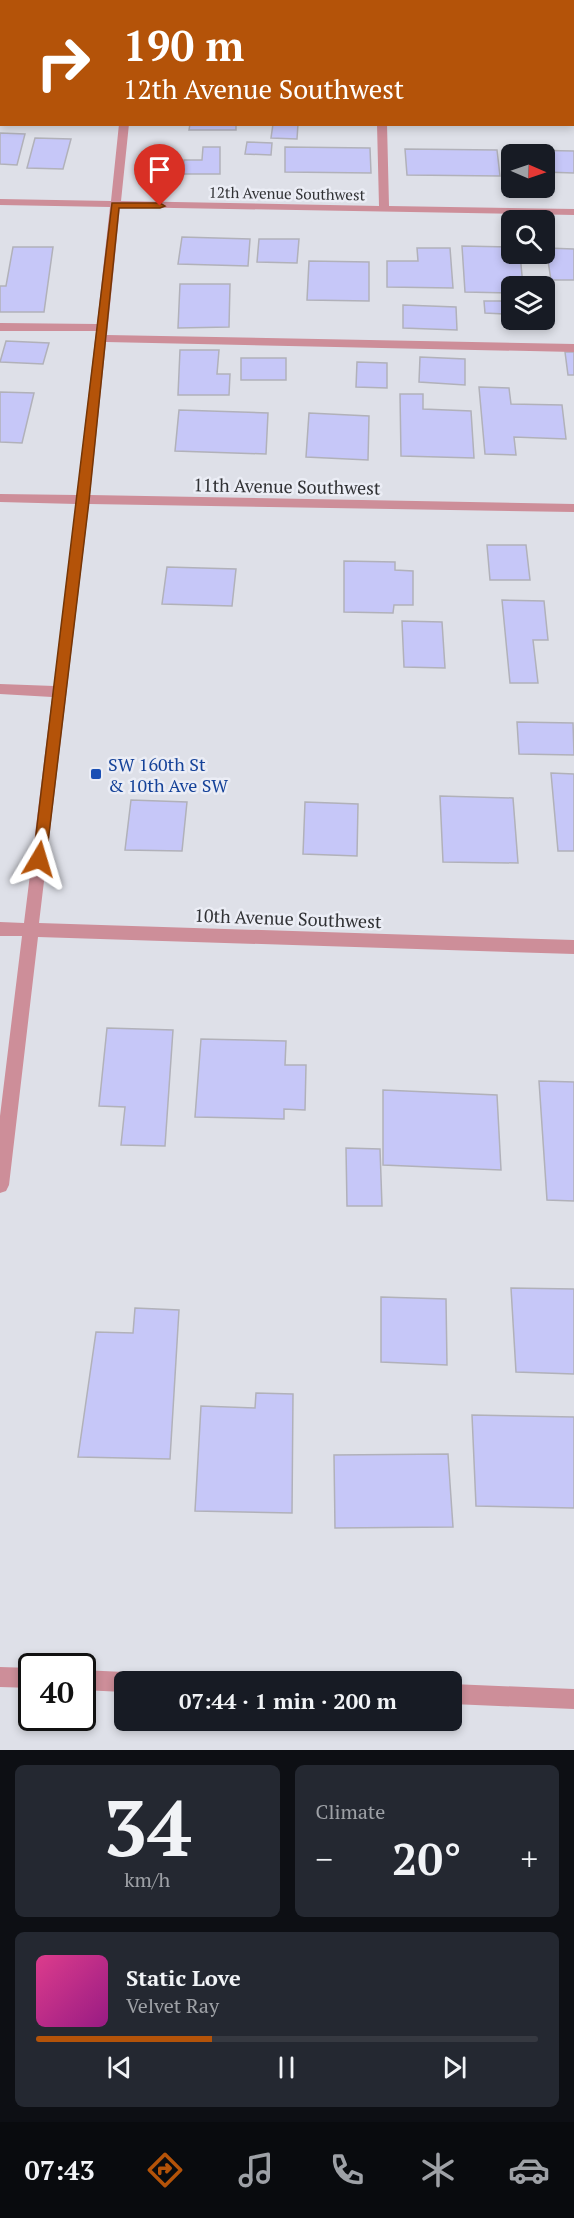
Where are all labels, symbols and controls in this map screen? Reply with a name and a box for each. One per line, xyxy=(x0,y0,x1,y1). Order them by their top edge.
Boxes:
text: 190 m xyxy=(123,17,244,73)
icon: right xyxy=(24,24,102,102)
text: 12th Avenue Southwest xyxy=(123,71,404,107)
pin xyxy=(134,144,185,206)
north arrow xyxy=(501,144,555,198)
map controls xyxy=(501,144,555,330)
icon: arrive xyxy=(143,153,176,186)
street label: 12th Avenue Southwest xyxy=(209,182,366,204)
button: search xyxy=(501,210,555,264)
button: layers xyxy=(501,276,555,330)
street label: 11th Avenue Southwest xyxy=(193,472,381,500)
place label: SW 160th St & 10th Ave SW xyxy=(108,752,228,797)
marker: SW 160th St & 10th Ave SW xyxy=(89,767,103,781)
position arrow xyxy=(7,827,71,891)
street label: 10th Avenue Southwest xyxy=(194,903,382,933)
speed limit sign: 40 xyxy=(18,1653,96,1731)
text: 07:44 · 1 min · 200 m xyxy=(179,1686,397,1715)
text: 34 xyxy=(103,1775,191,1878)
text: Climate xyxy=(316,1798,385,1825)
text: 20° xyxy=(392,1828,461,1888)
text: − xyxy=(316,1837,333,1880)
text: + xyxy=(520,1837,538,1880)
text: km/h xyxy=(124,1866,170,1893)
text: Static Love xyxy=(126,1963,241,1992)
text: Velvet Ray xyxy=(126,1992,219,2019)
icon: previous xyxy=(103,2051,136,2084)
icon: pause xyxy=(270,2051,303,2084)
icon: next xyxy=(438,2051,471,2084)
icon: directions xyxy=(144,2149,186,2191)
icon: music xyxy=(235,2149,277,2191)
icon: phone xyxy=(326,2149,368,2191)
icon: climate xyxy=(417,2149,459,2191)
icon: car xyxy=(508,2149,550,2191)
text: 07:43 xyxy=(24,2152,95,2188)

